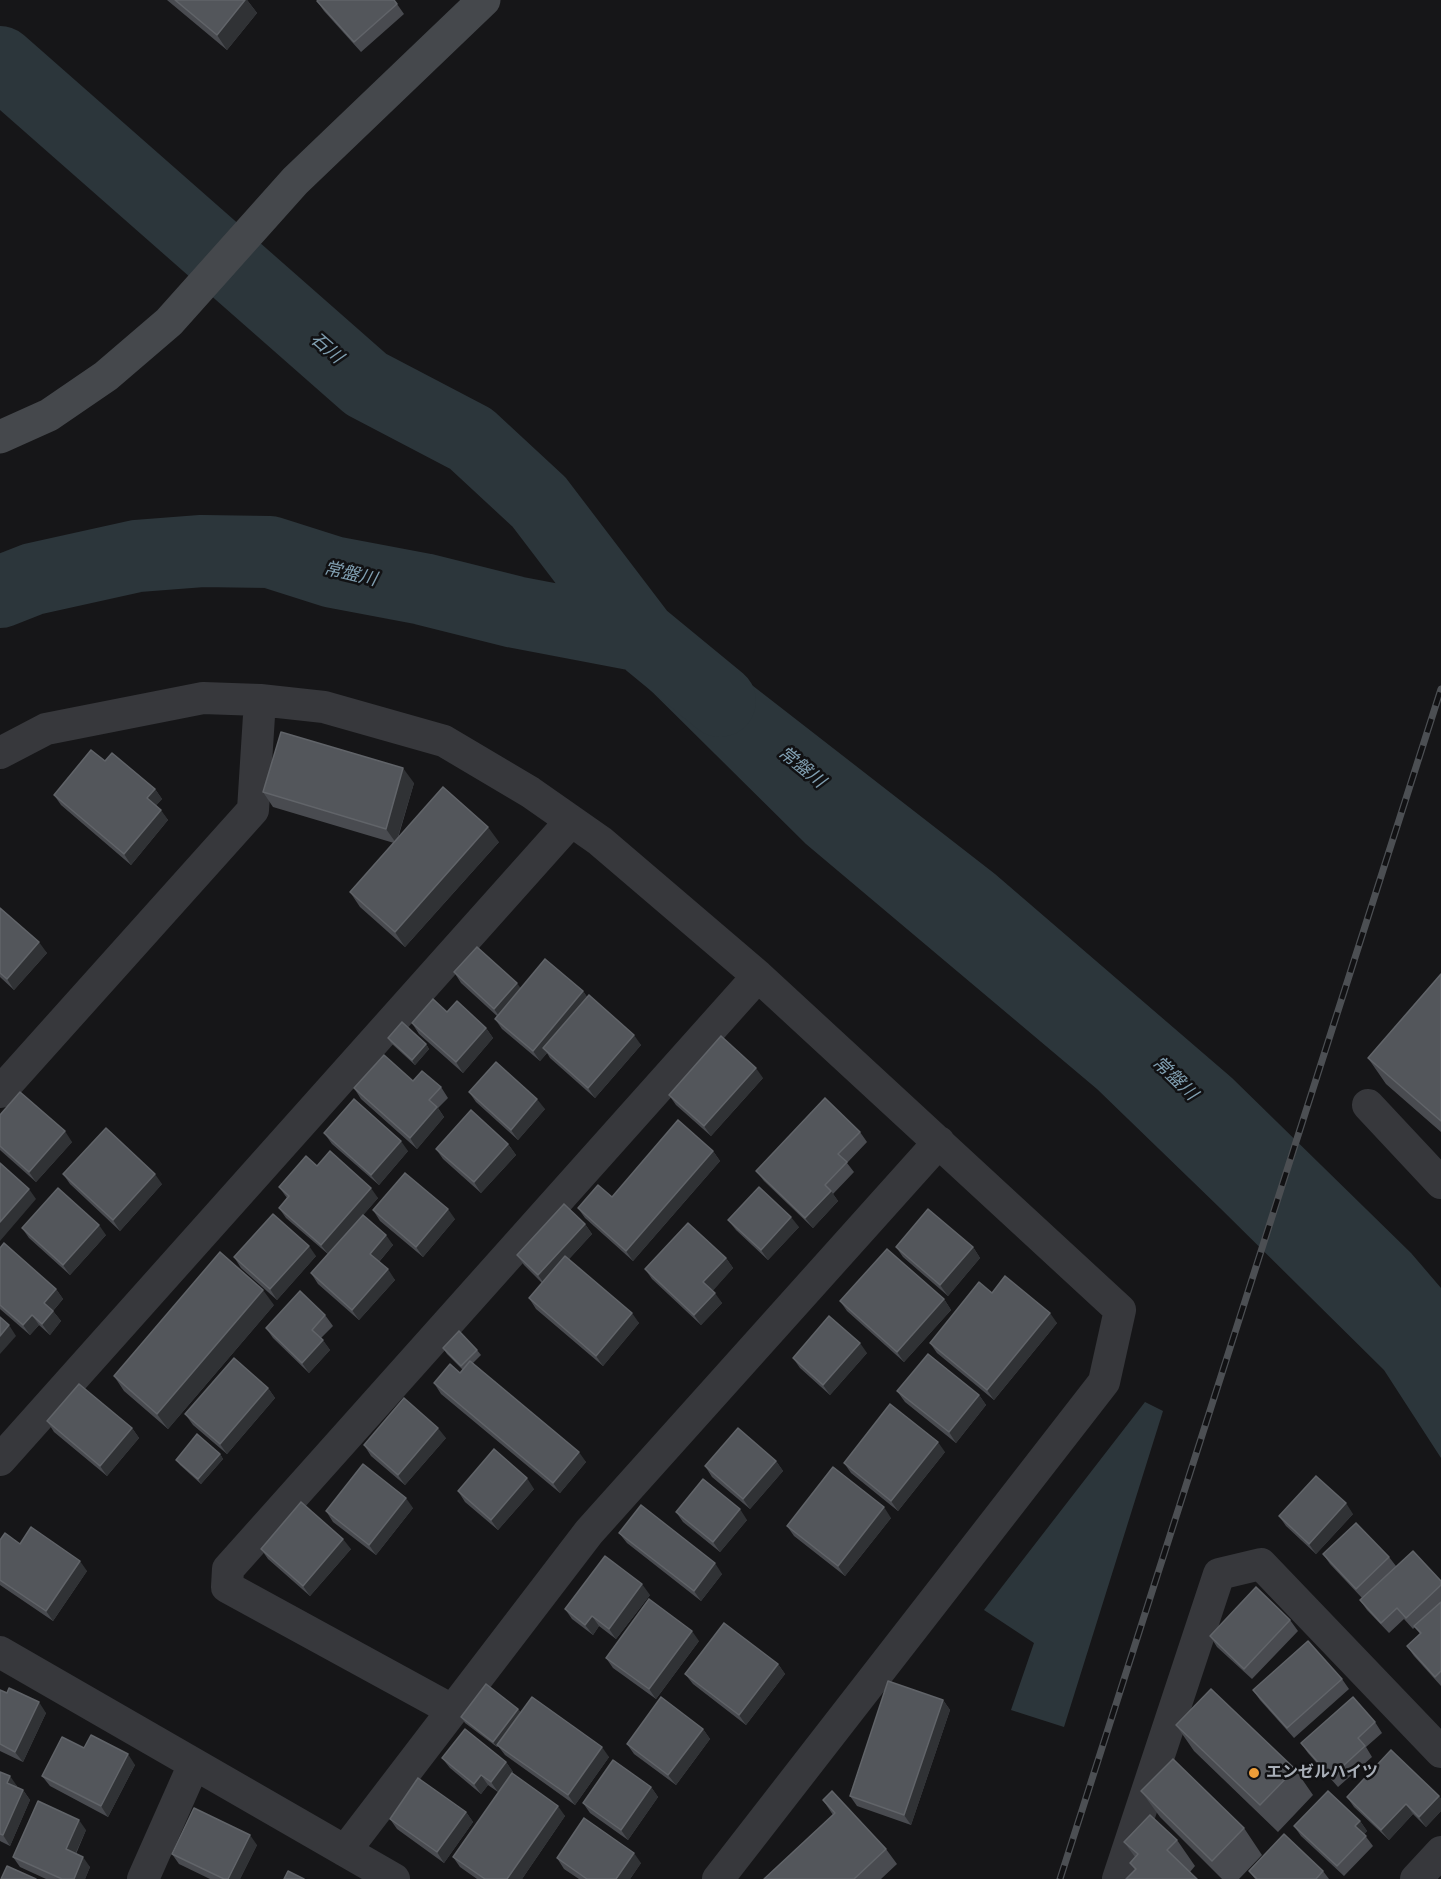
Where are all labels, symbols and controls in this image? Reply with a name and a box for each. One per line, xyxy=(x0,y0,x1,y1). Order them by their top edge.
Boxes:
water label: 石川 xyxy=(305,329,347,369)
water label: 常盤川 xyxy=(321,558,379,592)
water label: 常盤川 xyxy=(773,743,829,793)
water label: 常盤川 xyxy=(1147,1052,1201,1106)
place label: エンゼルハイツ xyxy=(1266,1763,1378,1783)
marker: エンゼルハイツ xyxy=(1247,1766,1261,1780)

